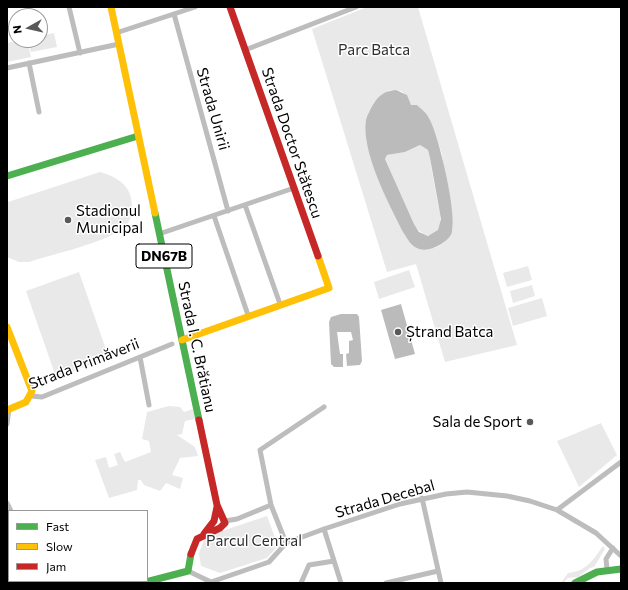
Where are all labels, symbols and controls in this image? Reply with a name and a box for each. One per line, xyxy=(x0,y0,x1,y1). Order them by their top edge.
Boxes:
north arrow xyxy=(8,8,48,48)
text: N xyxy=(10,25,24,35)
park label: Parc Batca xyxy=(338,41,410,59)
street label: Strada Doctor Stătescu xyxy=(258,65,326,221)
street label: Strada Unirii xyxy=(193,66,233,152)
place label: Stadionul Municipal xyxy=(76,202,143,237)
marker: Stadionul Municipal xyxy=(63,215,73,225)
road number: DN67B xyxy=(136,244,192,268)
street label: Strada I. C. Brătianu xyxy=(174,280,220,414)
place label: Ștrand Batca xyxy=(406,323,493,341)
marker: Ștrand Batca xyxy=(393,327,403,337)
street label: Strada Primăverii xyxy=(26,335,142,393)
place label: Sala de Sport xyxy=(433,413,522,431)
marker: Sala de Sport xyxy=(525,417,535,427)
street label: Strada Decebal xyxy=(333,476,437,522)
legend xyxy=(8,510,148,582)
text: Fast xyxy=(46,519,69,533)
park label: Parcul Central xyxy=(206,532,302,550)
text: Slow xyxy=(46,539,73,553)
text: Jam xyxy=(46,559,66,573)

